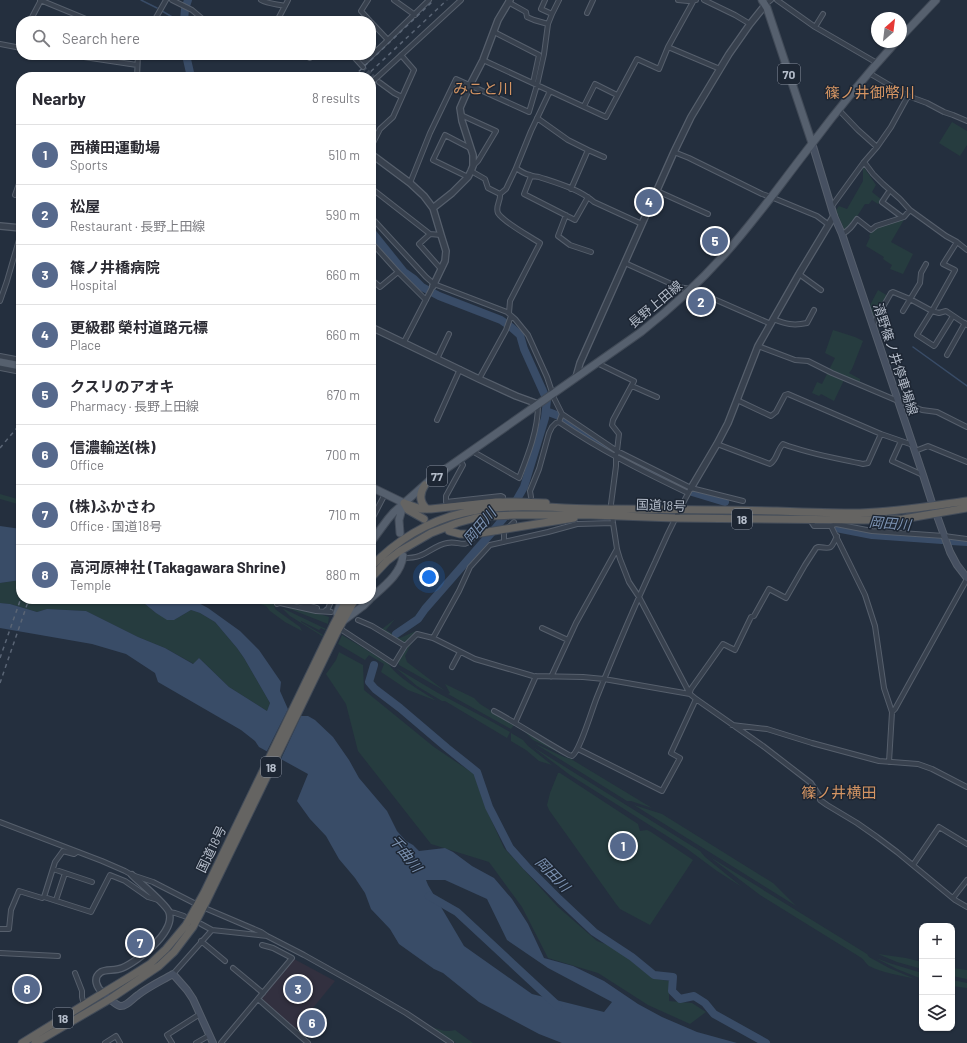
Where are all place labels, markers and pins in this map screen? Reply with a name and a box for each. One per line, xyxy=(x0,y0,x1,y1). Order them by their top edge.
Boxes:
pin: 4 xyxy=(636,187,662,217)
pin: 5 xyxy=(702,226,728,256)
pin: 2 xyxy=(688,287,714,317)
pin: 1 xyxy=(610,831,636,861)
pin: 7 xyxy=(127,928,153,958)
pin: 8 xyxy=(14,974,40,1004)
pin: 3 xyxy=(285,974,311,1004)
pin: 6 xyxy=(299,1008,325,1038)

